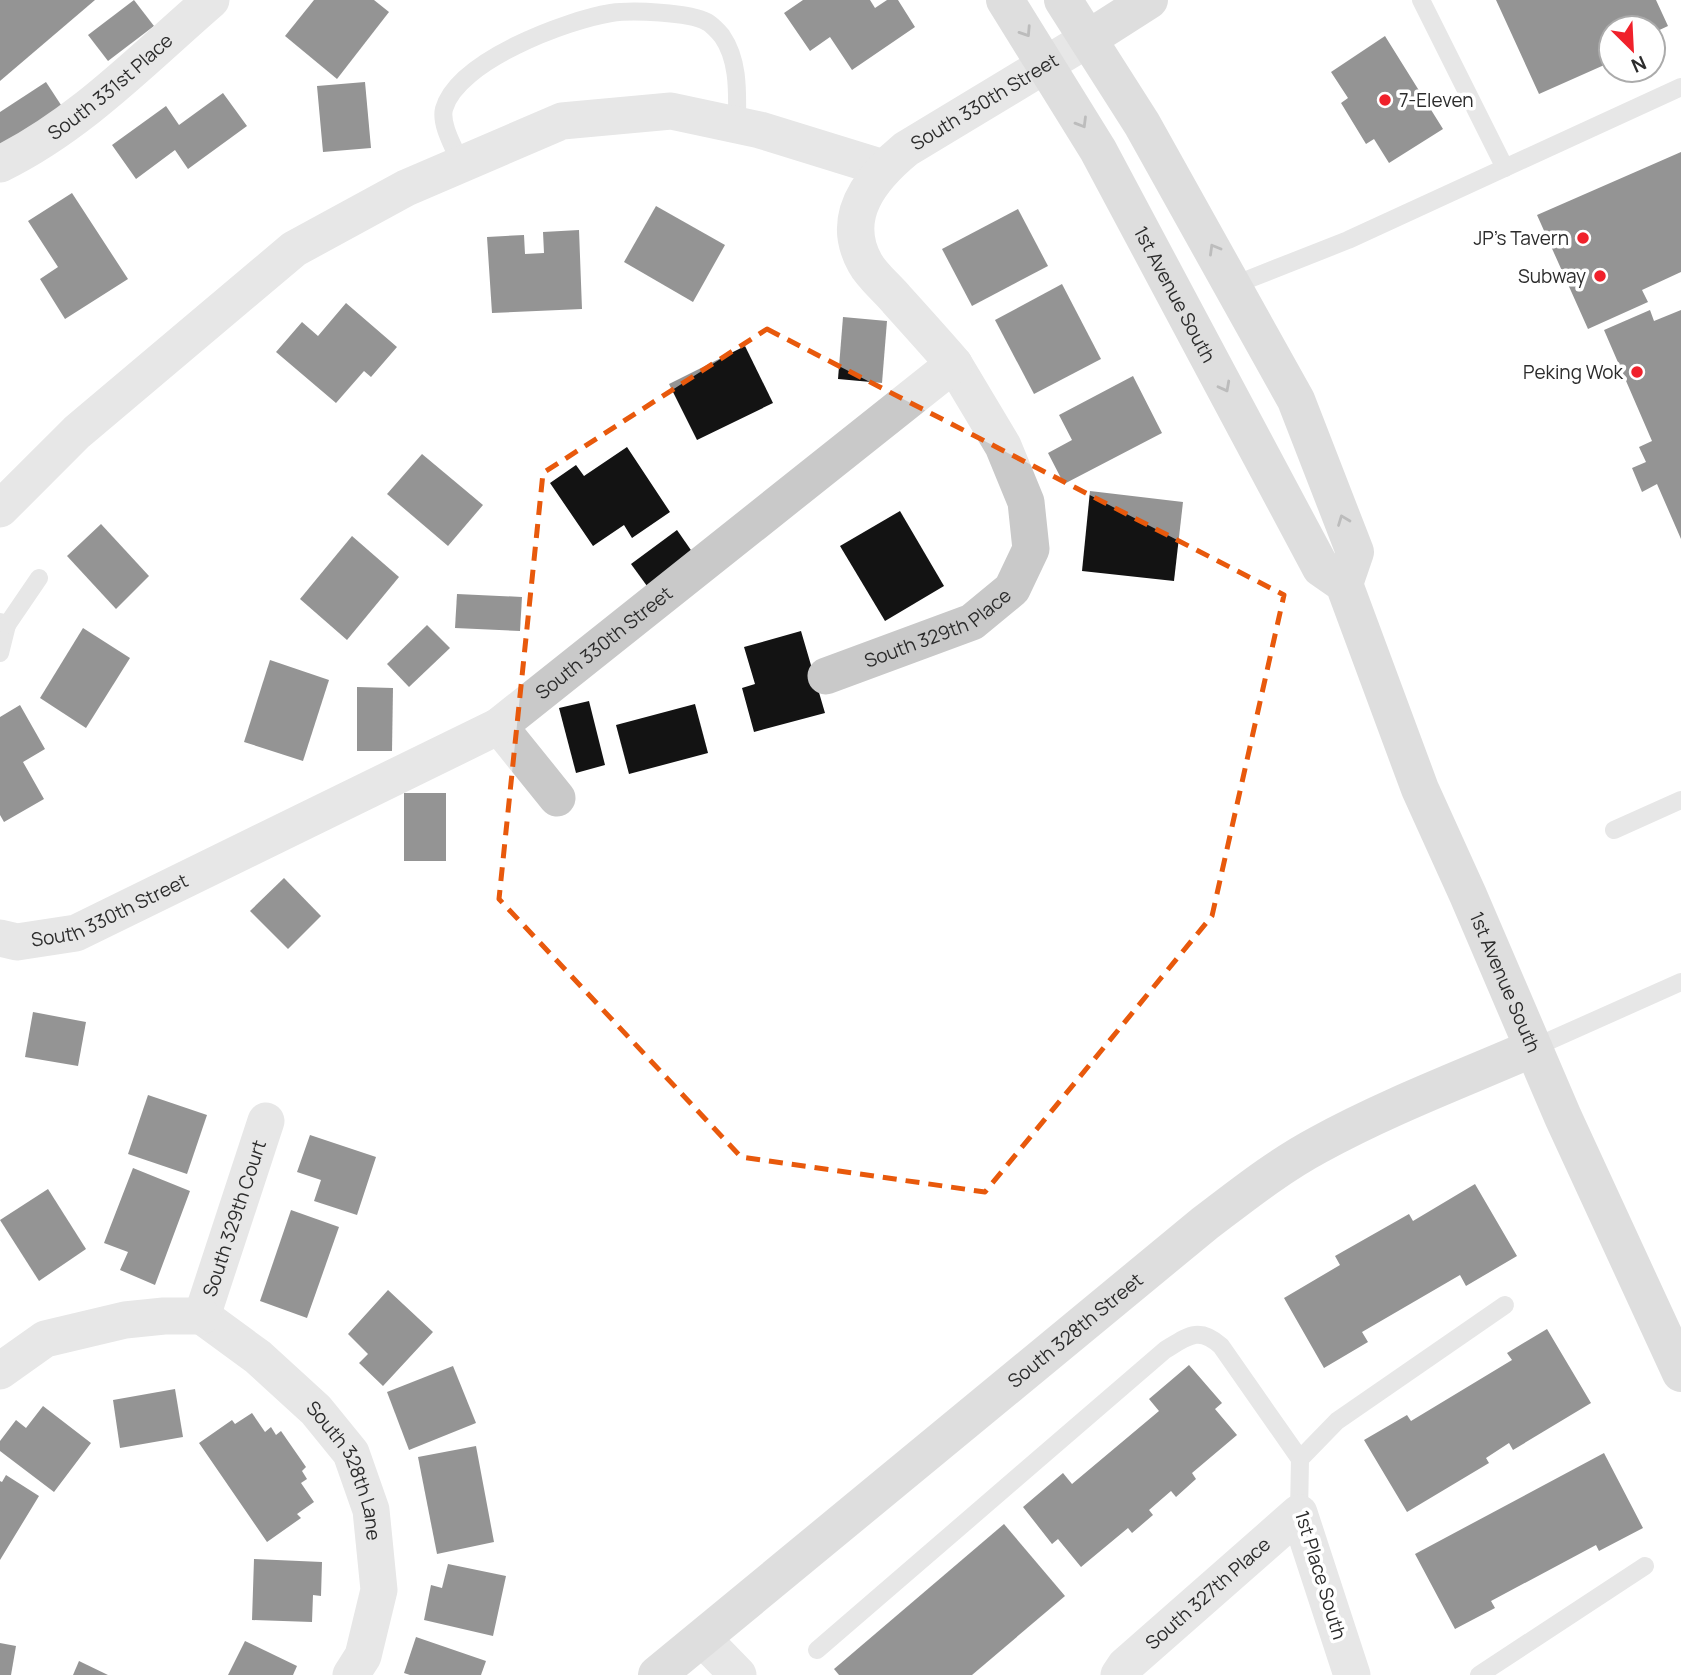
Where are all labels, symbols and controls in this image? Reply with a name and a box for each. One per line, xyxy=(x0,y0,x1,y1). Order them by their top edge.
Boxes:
north arrow xyxy=(1597,14,1667,84)
one-way arrow xyxy=(1018,24,1031,37)
street label: South 331st Place xyxy=(43,27,178,146)
street label: South 330th Street xyxy=(906,47,1063,156)
text: N xyxy=(1627,50,1650,79)
place label: 7-Eleven xyxy=(1399,87,1474,113)
marker: 7-Eleven xyxy=(1377,92,1393,108)
one-way arrow xyxy=(1074,115,1087,128)
street label: 1st Avenue South xyxy=(1128,222,1222,367)
place label: JP's Tavern xyxy=(1474,225,1569,251)
marker: JP's Tavern xyxy=(1575,230,1591,246)
one-way arrow xyxy=(1209,244,1222,256)
place label: Subway xyxy=(1518,263,1586,289)
marker: Subway xyxy=(1592,268,1608,284)
place label: Peking Wok xyxy=(1523,359,1624,385)
marker: Peking Wok xyxy=(1629,364,1645,380)
one-way arrow xyxy=(1217,380,1231,393)
one-way arrow xyxy=(1338,515,1352,527)
street label: South 330th Street xyxy=(530,580,678,705)
street label: South 329th Place xyxy=(861,582,1016,674)
street label: South 330th Street xyxy=(29,867,192,953)
street label: 1st Avenue South xyxy=(1464,908,1547,1057)
street label: South 329th Court xyxy=(196,1136,272,1300)
street label: South 328th Street xyxy=(1002,1267,1148,1394)
street label: South 328th Lane xyxy=(301,1395,387,1542)
street label: 1st Place South xyxy=(1289,1507,1353,1643)
street label: South 327th Place xyxy=(1140,1531,1276,1655)

